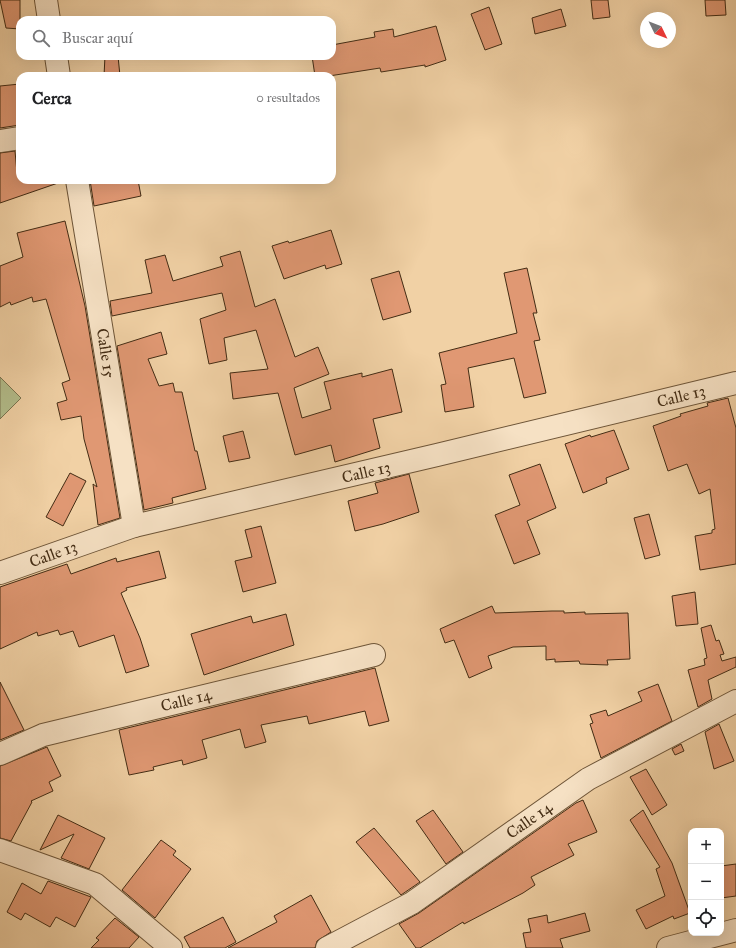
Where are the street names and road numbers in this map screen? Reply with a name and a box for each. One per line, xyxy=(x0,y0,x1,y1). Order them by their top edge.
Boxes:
street label: Calle 15 xyxy=(93,327,119,380)
street label: Calle 13 xyxy=(655,381,707,411)
street label: Calle 13 xyxy=(340,457,392,487)
street label: Calle 13 xyxy=(27,537,79,571)
street label: Calle 14 xyxy=(159,684,214,715)
street label: Calle 14 xyxy=(502,797,556,843)

